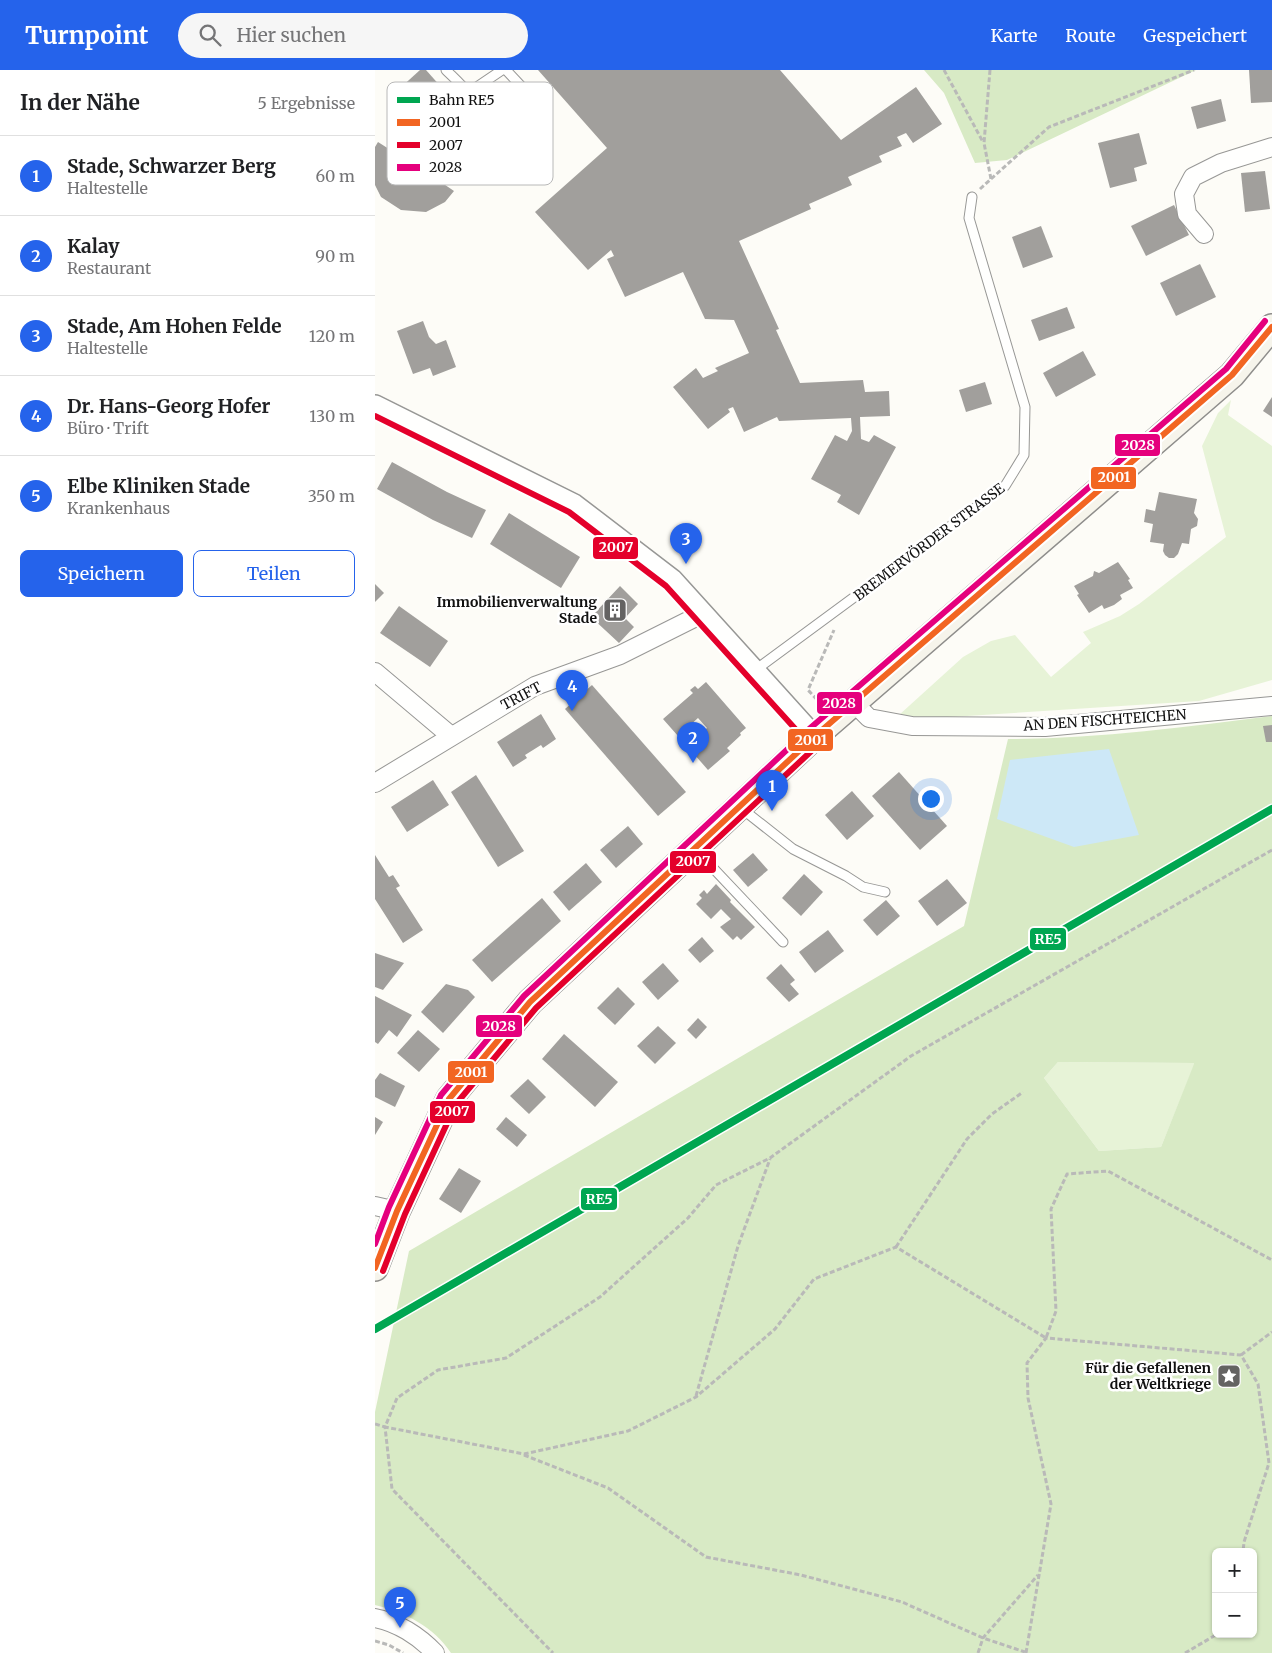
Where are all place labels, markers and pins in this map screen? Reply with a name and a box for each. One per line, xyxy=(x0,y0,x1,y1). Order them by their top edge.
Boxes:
pin: 3 xyxy=(670,523,702,564)
place label: Immobilienverwaltung Stade xyxy=(436,593,597,627)
building icon: Immobilienverwaltung Stade xyxy=(602,597,628,623)
pin: 4 xyxy=(556,670,588,711)
pin: 2 xyxy=(677,722,709,763)
pin: 1 xyxy=(756,770,788,811)
place label: Für die Gefallenen der Weltkriege xyxy=(1085,1359,1211,1393)
place icon: Für die Gefallenen der Weltkriege xyxy=(1216,1363,1242,1389)
pin: 5 xyxy=(384,1587,416,1628)

